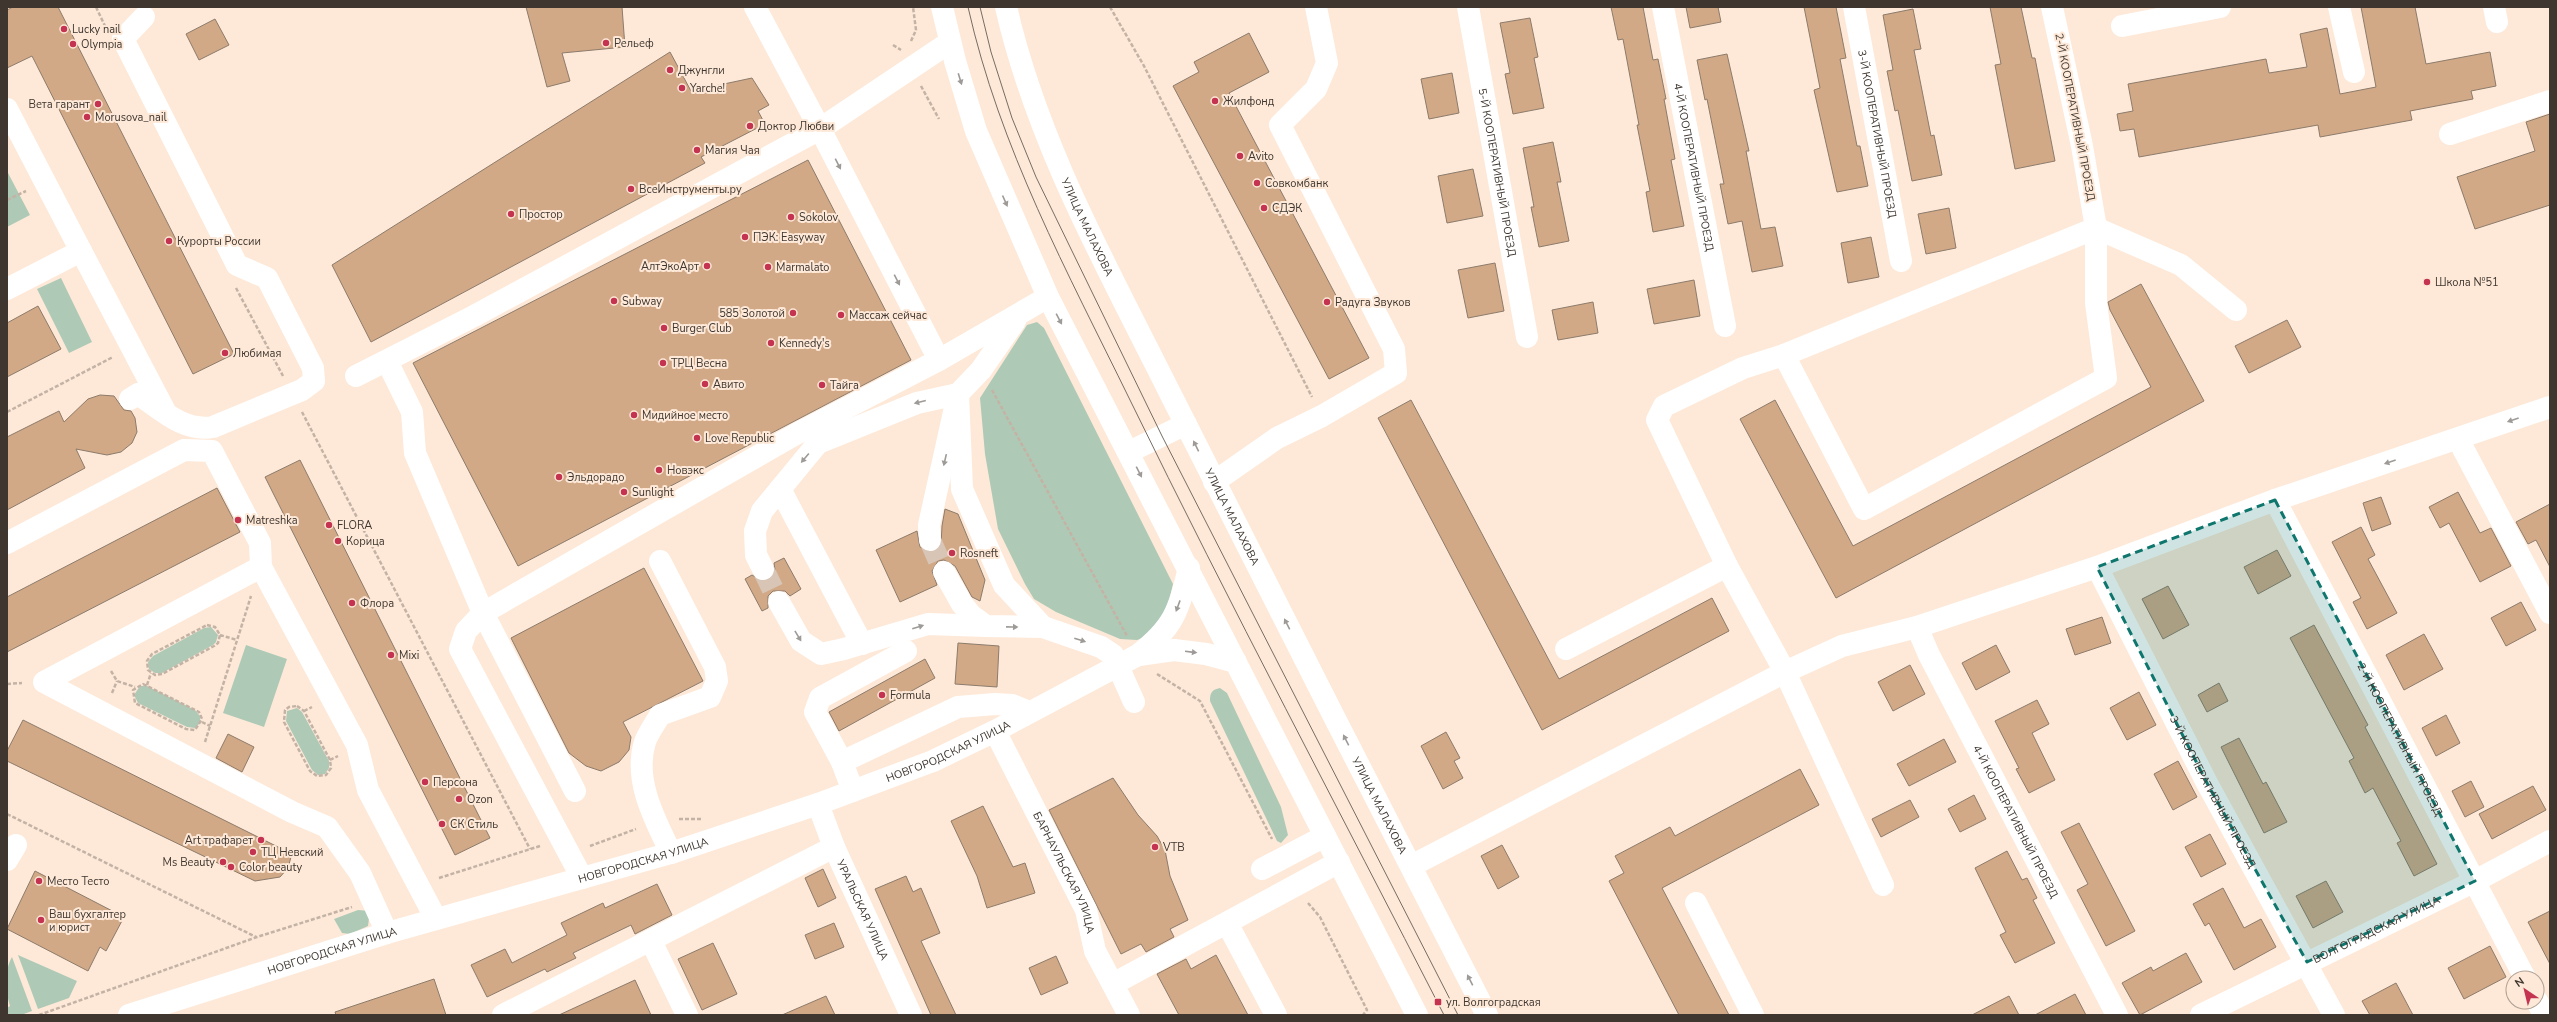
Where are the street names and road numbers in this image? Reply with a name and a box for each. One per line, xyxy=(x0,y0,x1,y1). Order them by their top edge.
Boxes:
street label: 2-Й КООПЕРАТИВНЫЙ ПРОЕЗД xyxy=(2051,32,2099,203)
street label: 3-Й КООПЕРАТИВНЫЙ ПРОЕЗД xyxy=(1855,49,1900,220)
street label: 4-Й КООПЕРАТИВНЫЙ ПРОЕЗД xyxy=(1670,82,1718,253)
street label: 5-Й КООПЕРАТИВНЫЙ ПРОЕЗД xyxy=(1475,87,1520,258)
street label: УЛИЦА МАЛАХОВА xyxy=(1057,175,1117,279)
street label: УЛИЦА МАЛАХОВА xyxy=(1201,465,1263,568)
street label: 2-Й КООПЕРАТИВНЫЙ ПРОЕЗД xyxy=(2354,660,2447,819)
street label: 3-Й КООПЕРАТИВНЫЙ ПРОЕЗД xyxy=(2166,713,2260,871)
street label: НОВГОРОДСКАЯ УЛИЦА xyxy=(884,717,1013,786)
street label: 4-Й КООПЕРАТИВНЫЙ ПРОЕЗД xyxy=(1970,742,2062,901)
street label: УЛИЦА МАЛАХОВА xyxy=(1348,753,1411,856)
street label: БАРНАУЛЬСКАЯ УЛИЦА xyxy=(1030,809,1098,935)
street label: НОВГОРОДСКАЯ УЛИЦА xyxy=(576,834,710,886)
street label: УРАЛЬСКАЯ УЛИЦА xyxy=(833,856,892,963)
street label: ВОЛГОГРАДСКАЯ УЛИЦА xyxy=(2310,892,2442,967)
street label: НОВГОРОДСКАЯ УЛИЦА xyxy=(265,923,398,978)

